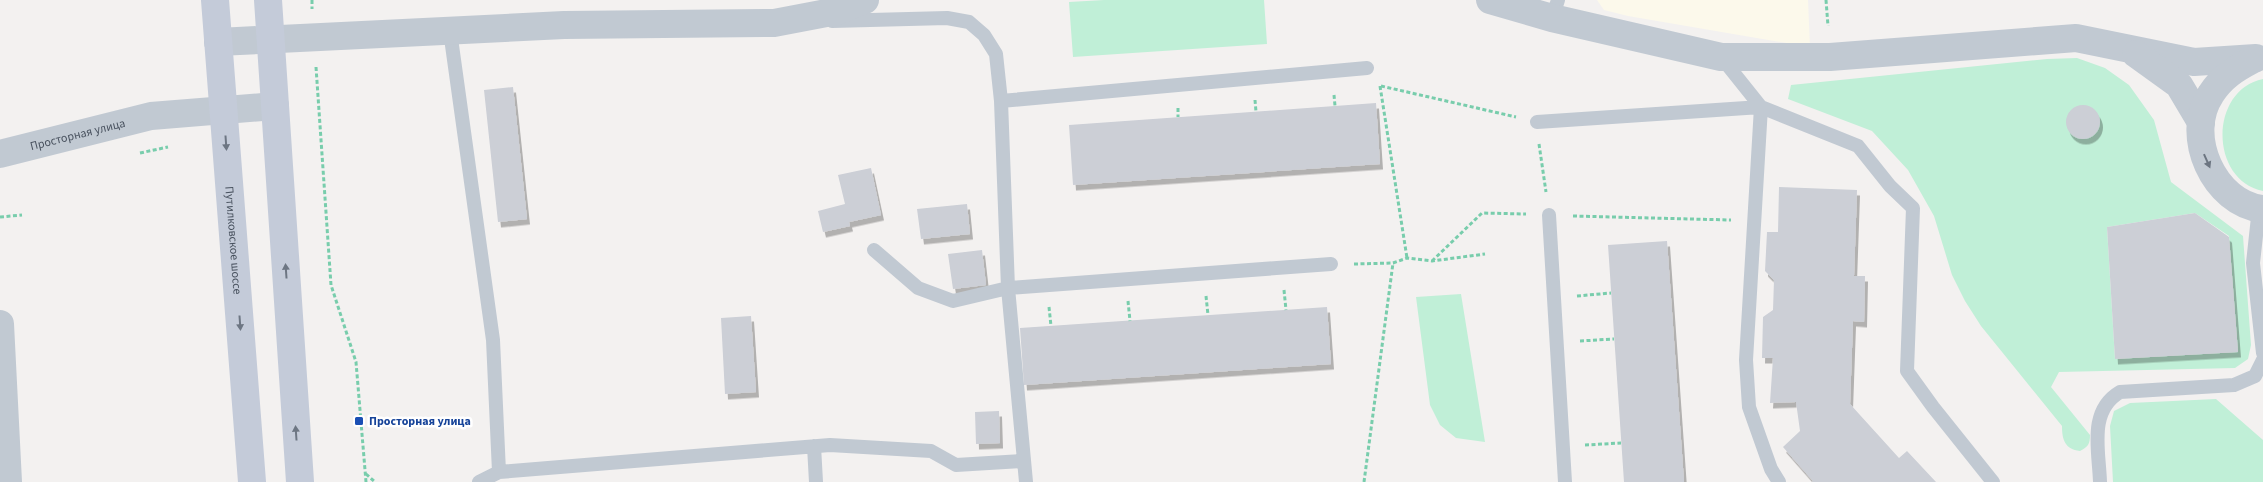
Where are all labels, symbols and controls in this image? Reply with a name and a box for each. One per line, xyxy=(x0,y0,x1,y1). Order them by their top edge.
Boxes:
street label: Просторная улица xyxy=(28,115,127,155)
one-way arrow xyxy=(222,135,230,151)
one-way arrow xyxy=(2202,154,2211,169)
street label: Путилковское шоссе xyxy=(220,186,246,295)
one-way arrow xyxy=(281,263,289,279)
one-way arrow xyxy=(236,315,244,331)
place label: Просторная улица xyxy=(369,413,471,430)
marker: Просторная улица xyxy=(353,415,365,427)
one-way arrow xyxy=(291,425,299,441)

